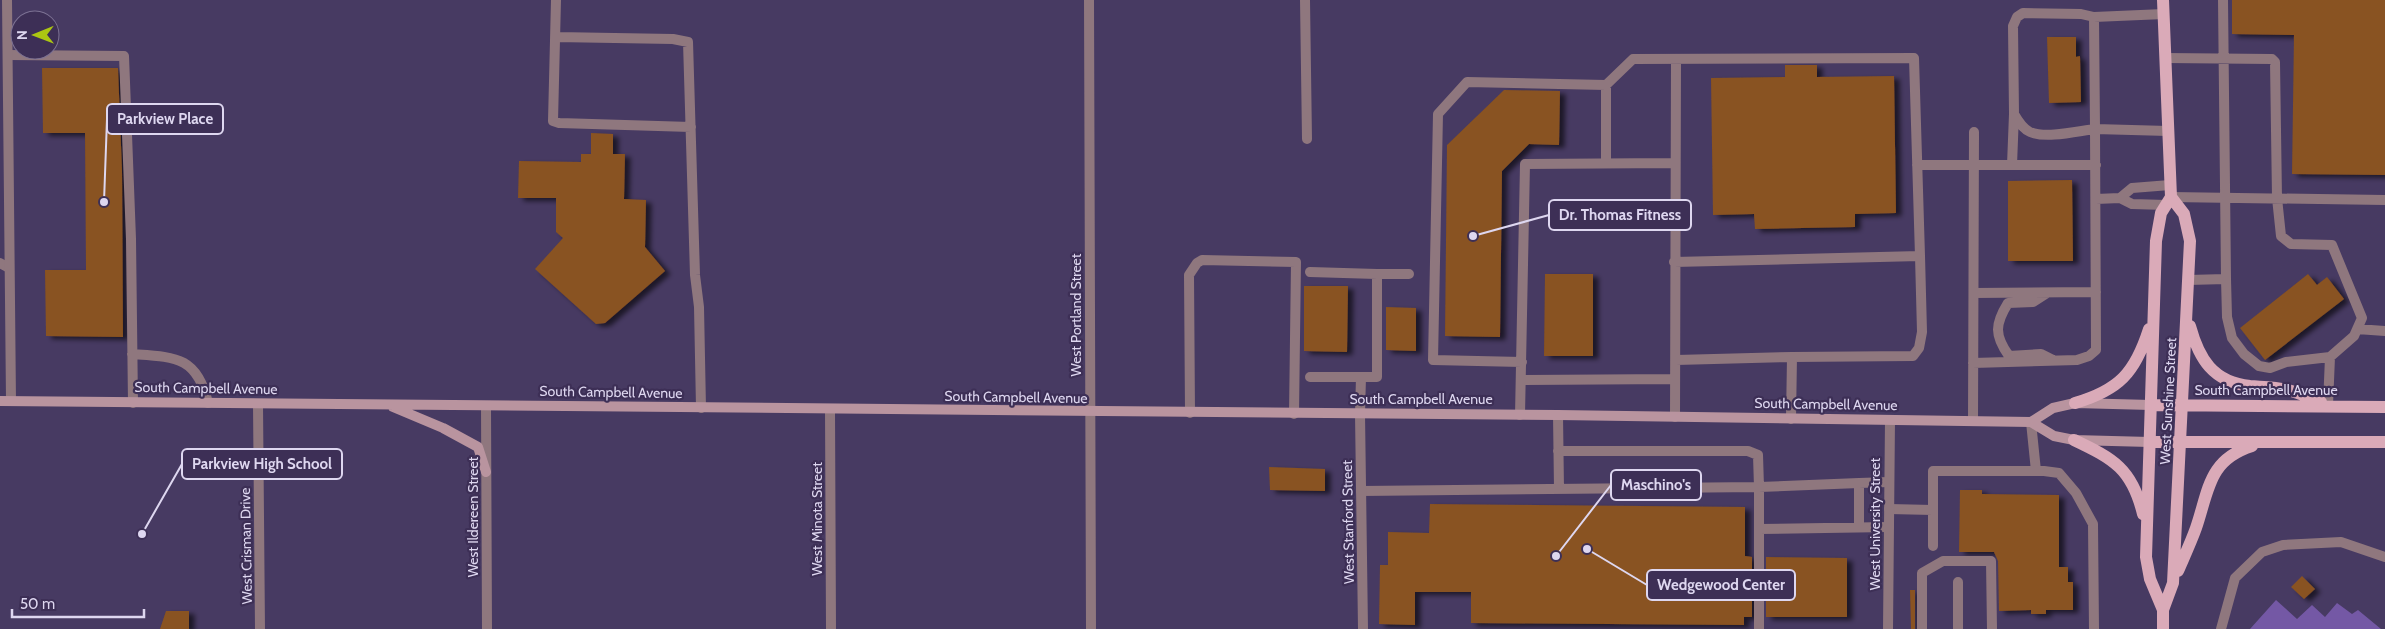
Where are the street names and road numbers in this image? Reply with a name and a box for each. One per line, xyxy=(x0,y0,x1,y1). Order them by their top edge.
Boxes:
street label: West Portland Street xyxy=(1067,253,1085,376)
street label: West Sunshine Street xyxy=(2156,337,2180,465)
street label: South Campbell Avenue xyxy=(134,378,278,398)
street label: South Campbell Avenue xyxy=(2194,381,2338,399)
street label: South Campbell Avenue xyxy=(539,382,683,402)
street label: South Campbell Avenue xyxy=(944,387,1088,407)
street label: South Campbell Avenue xyxy=(1349,390,1493,408)
street label: South Campbell Avenue xyxy=(1754,394,1898,414)
street label: West Ildereen Street xyxy=(464,456,482,577)
street label: West University Street xyxy=(1866,458,1884,590)
street label: West Stanford Street xyxy=(1338,460,1358,584)
street label: West Minota Street xyxy=(808,462,826,576)
street label: West Crisman Drive xyxy=(236,488,256,604)

